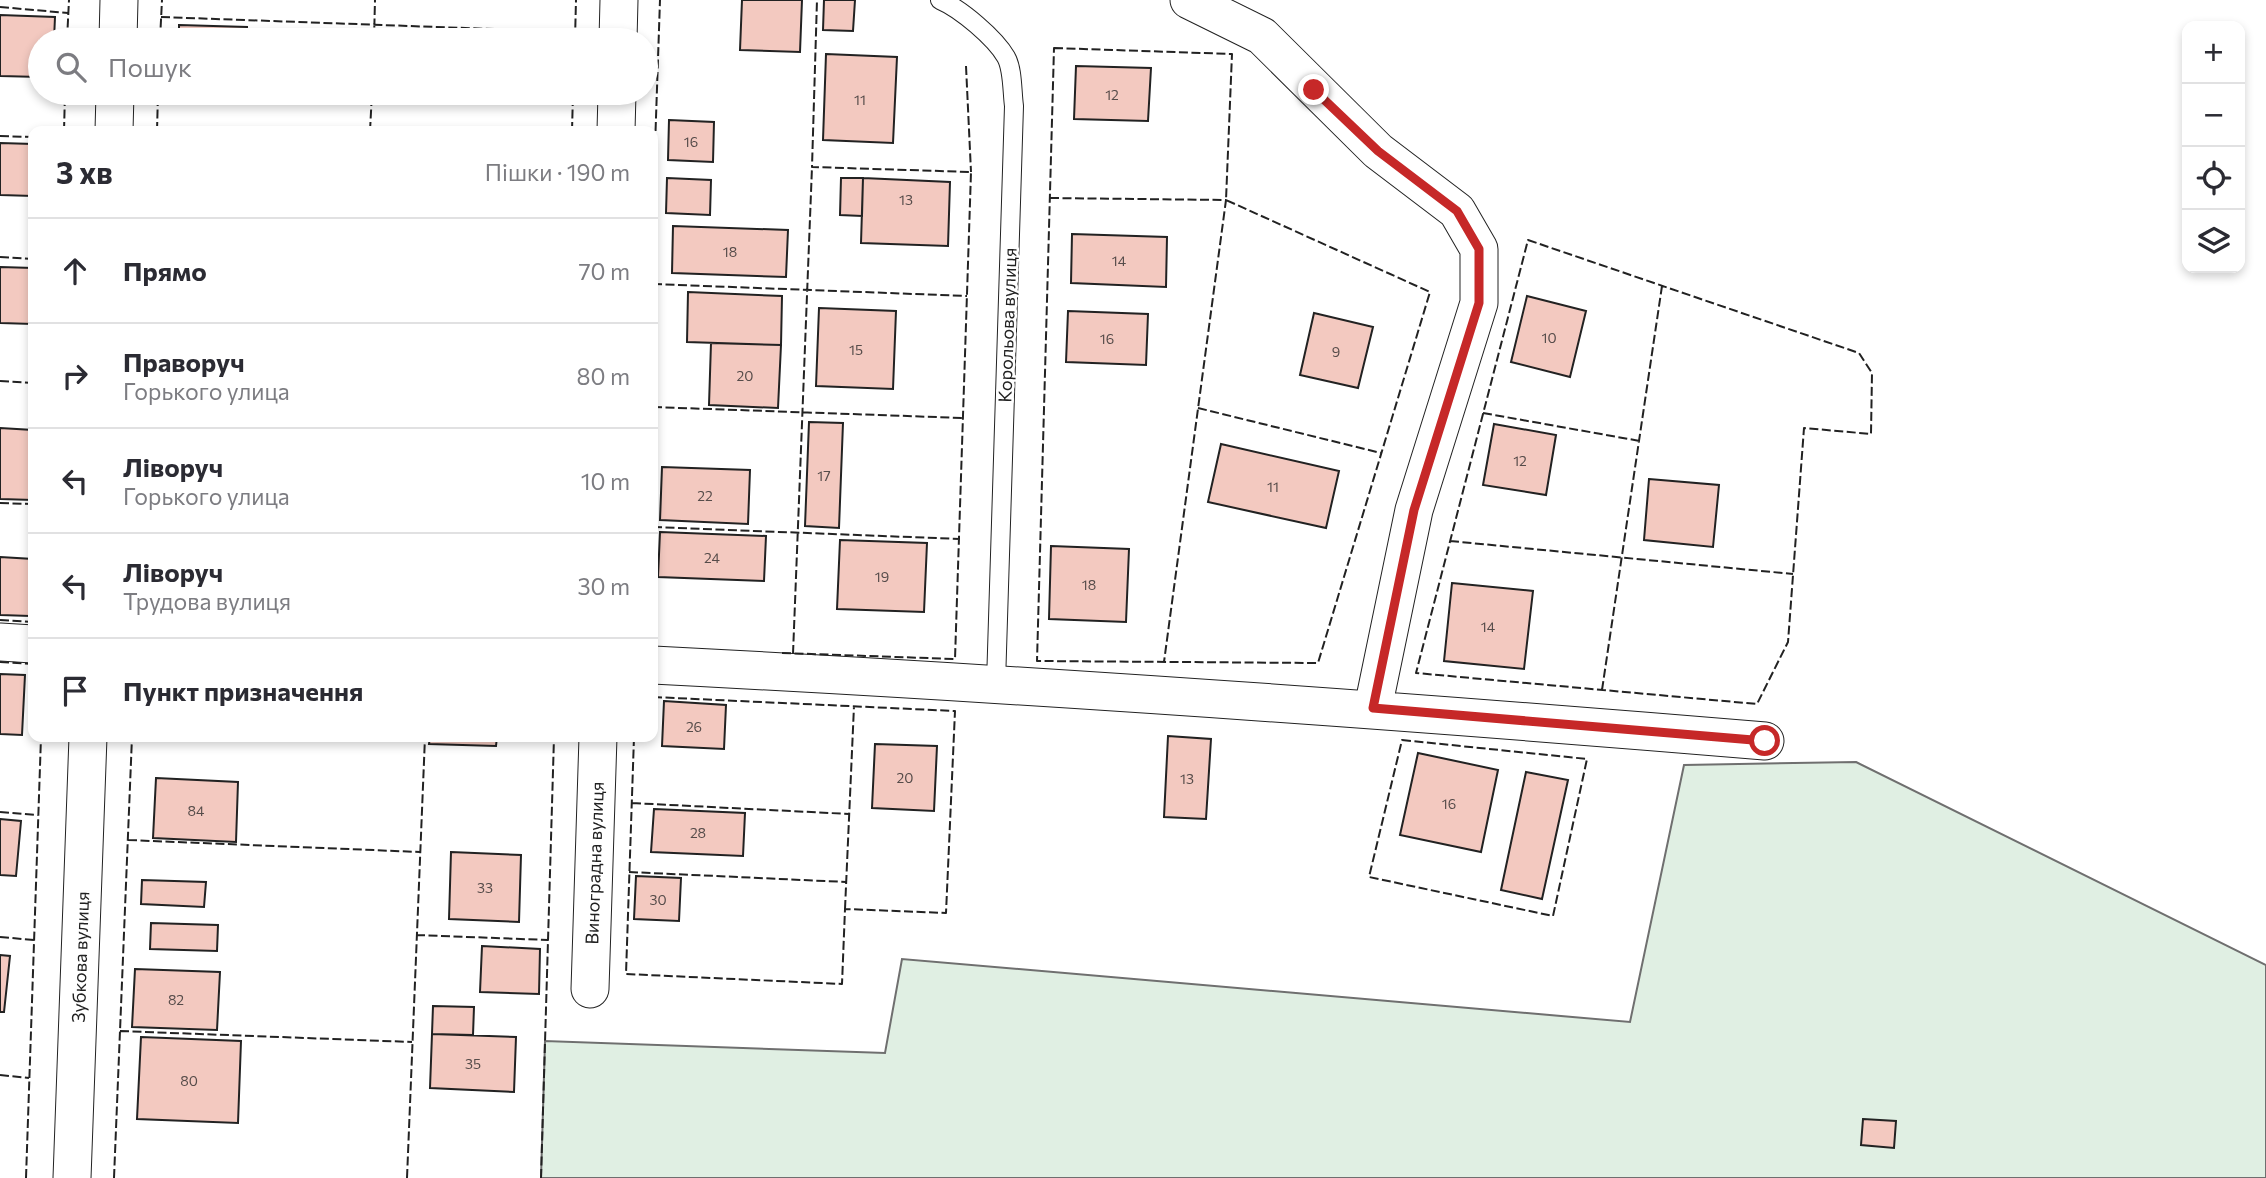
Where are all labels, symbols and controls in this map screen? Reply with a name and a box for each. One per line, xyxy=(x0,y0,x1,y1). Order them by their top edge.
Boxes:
map controls xyxy=(2182,21,2245,273)
button: + xyxy=(2182,21,2245,84)
search box xyxy=(28,28,658,105)
icon: search xyxy=(52,48,90,86)
text: Пошук xyxy=(108,51,192,82)
route end xyxy=(1298,74,1329,105)
button: − xyxy=(2182,84,2245,147)
house number: 12 xyxy=(1105,86,1119,103)
house number: 11 xyxy=(854,91,866,108)
house number: 16 xyxy=(684,133,698,150)
button: locate xyxy=(2182,147,2245,210)
text: 3 хв xyxy=(56,153,113,190)
text: Пішки · 190 m xyxy=(485,158,630,186)
house number: 13 xyxy=(899,191,913,208)
button: layers xyxy=(2182,210,2245,273)
house number: 18 xyxy=(723,243,737,260)
street label: Корольова вулиця xyxy=(993,247,1021,403)
icon: ahead xyxy=(56,252,94,290)
house number: 14 xyxy=(1112,252,1127,269)
text: Прямо xyxy=(123,255,207,286)
text: 70 m xyxy=(578,257,630,285)
house number: 10 xyxy=(1541,329,1557,346)
house number: 16 xyxy=(1100,330,1114,347)
house number: 15 xyxy=(849,341,863,358)
house number: 9 xyxy=(1332,343,1340,360)
text: Праворуч xyxy=(123,346,245,377)
icon: right xyxy=(56,357,94,395)
text: 80 m xyxy=(577,362,630,390)
house number: 20 xyxy=(737,367,753,384)
text: Горького улица xyxy=(123,377,290,405)
text: Ліворуч xyxy=(123,451,223,482)
house number: 12 xyxy=(1513,452,1527,469)
icon: left xyxy=(56,462,94,500)
text: 10 m xyxy=(581,467,630,495)
house number: 17 xyxy=(817,467,831,484)
house number: 11 xyxy=(1267,478,1279,495)
text: Горького улица xyxy=(123,482,290,510)
house number: 22 xyxy=(697,487,713,504)
house number: 24 xyxy=(704,549,721,566)
text: Ліворуч xyxy=(123,556,223,587)
icon: left xyxy=(56,567,94,605)
house number: 19 xyxy=(875,568,889,585)
text: 30 m xyxy=(577,572,630,600)
house number: 18 xyxy=(1082,576,1096,593)
text: Трудова вулиця xyxy=(123,587,291,615)
house number: 14 xyxy=(1481,618,1496,635)
icon: arrive xyxy=(56,672,94,710)
text: Пункт призначення xyxy=(123,675,363,706)
house number: 26 xyxy=(686,718,702,735)
route start xyxy=(1749,725,1780,756)
house number: 20 xyxy=(897,769,913,786)
house number: 13 xyxy=(1180,770,1194,787)
street label: Виноградна вулиця xyxy=(580,781,608,945)
house number: 16 xyxy=(1442,795,1456,812)
house number: 84 xyxy=(188,802,205,819)
house number: 28 xyxy=(690,824,706,841)
house number: 33 xyxy=(477,879,493,896)
street label: Зубкова вулиця xyxy=(67,891,93,1023)
house number: 30 xyxy=(649,891,667,908)
house number: 82 xyxy=(168,991,184,1008)
house number: 35 xyxy=(465,1055,481,1072)
house number: 80 xyxy=(180,1072,198,1089)

